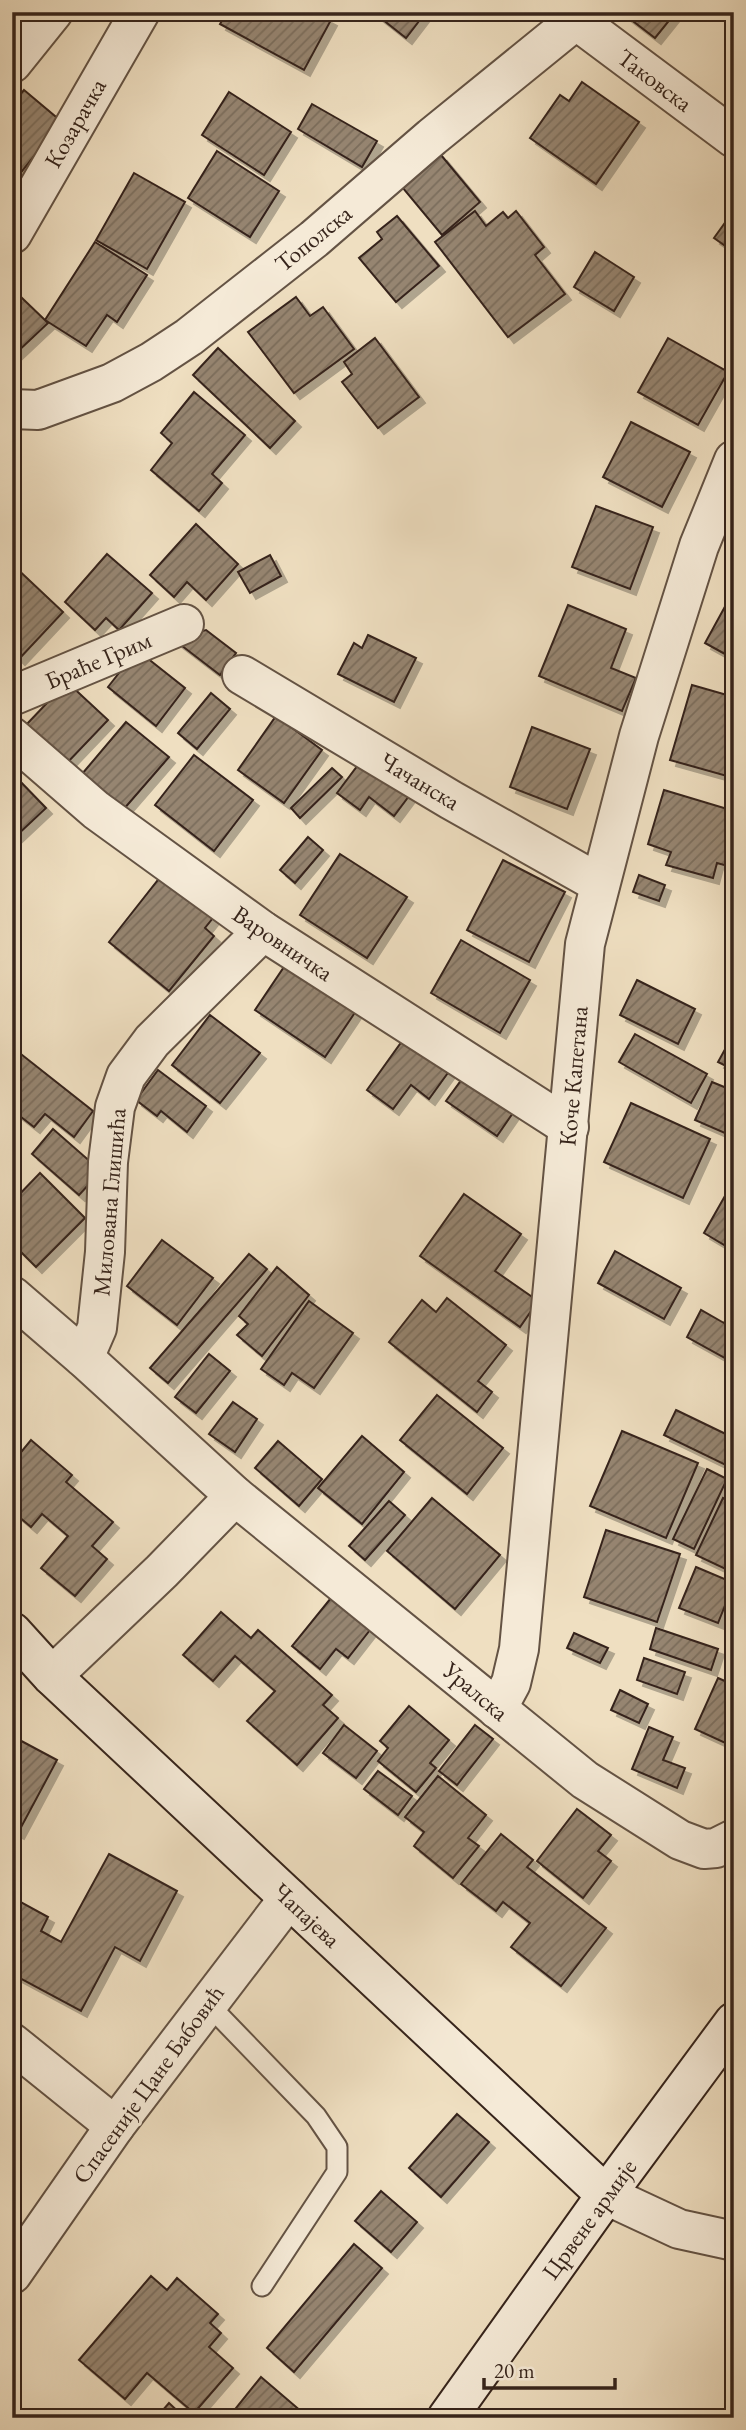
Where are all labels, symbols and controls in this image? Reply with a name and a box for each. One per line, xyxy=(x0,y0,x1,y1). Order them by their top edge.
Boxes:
street label: Таковска xyxy=(611,42,699,119)
street label: Козарачка xyxy=(37,72,113,173)
street label: Тополска xyxy=(268,197,358,279)
street label: Браће Грим xyxy=(40,624,156,696)
street label: Чачанска xyxy=(374,745,466,817)
street label: Варовничка xyxy=(227,898,340,988)
street label: Коче Капетана xyxy=(551,1004,595,1147)
street label: Милована Глишића xyxy=(85,1106,133,1297)
street label: Уралска xyxy=(436,1654,516,1728)
street label: Чапајева xyxy=(267,1876,348,1955)
street label: Спасеније Цане Бабовић xyxy=(65,1978,231,2190)
street label: Црвене армије xyxy=(535,2153,643,2285)
scale bar xyxy=(484,2346,615,2390)
text: 20 m xyxy=(494,2357,535,2384)

